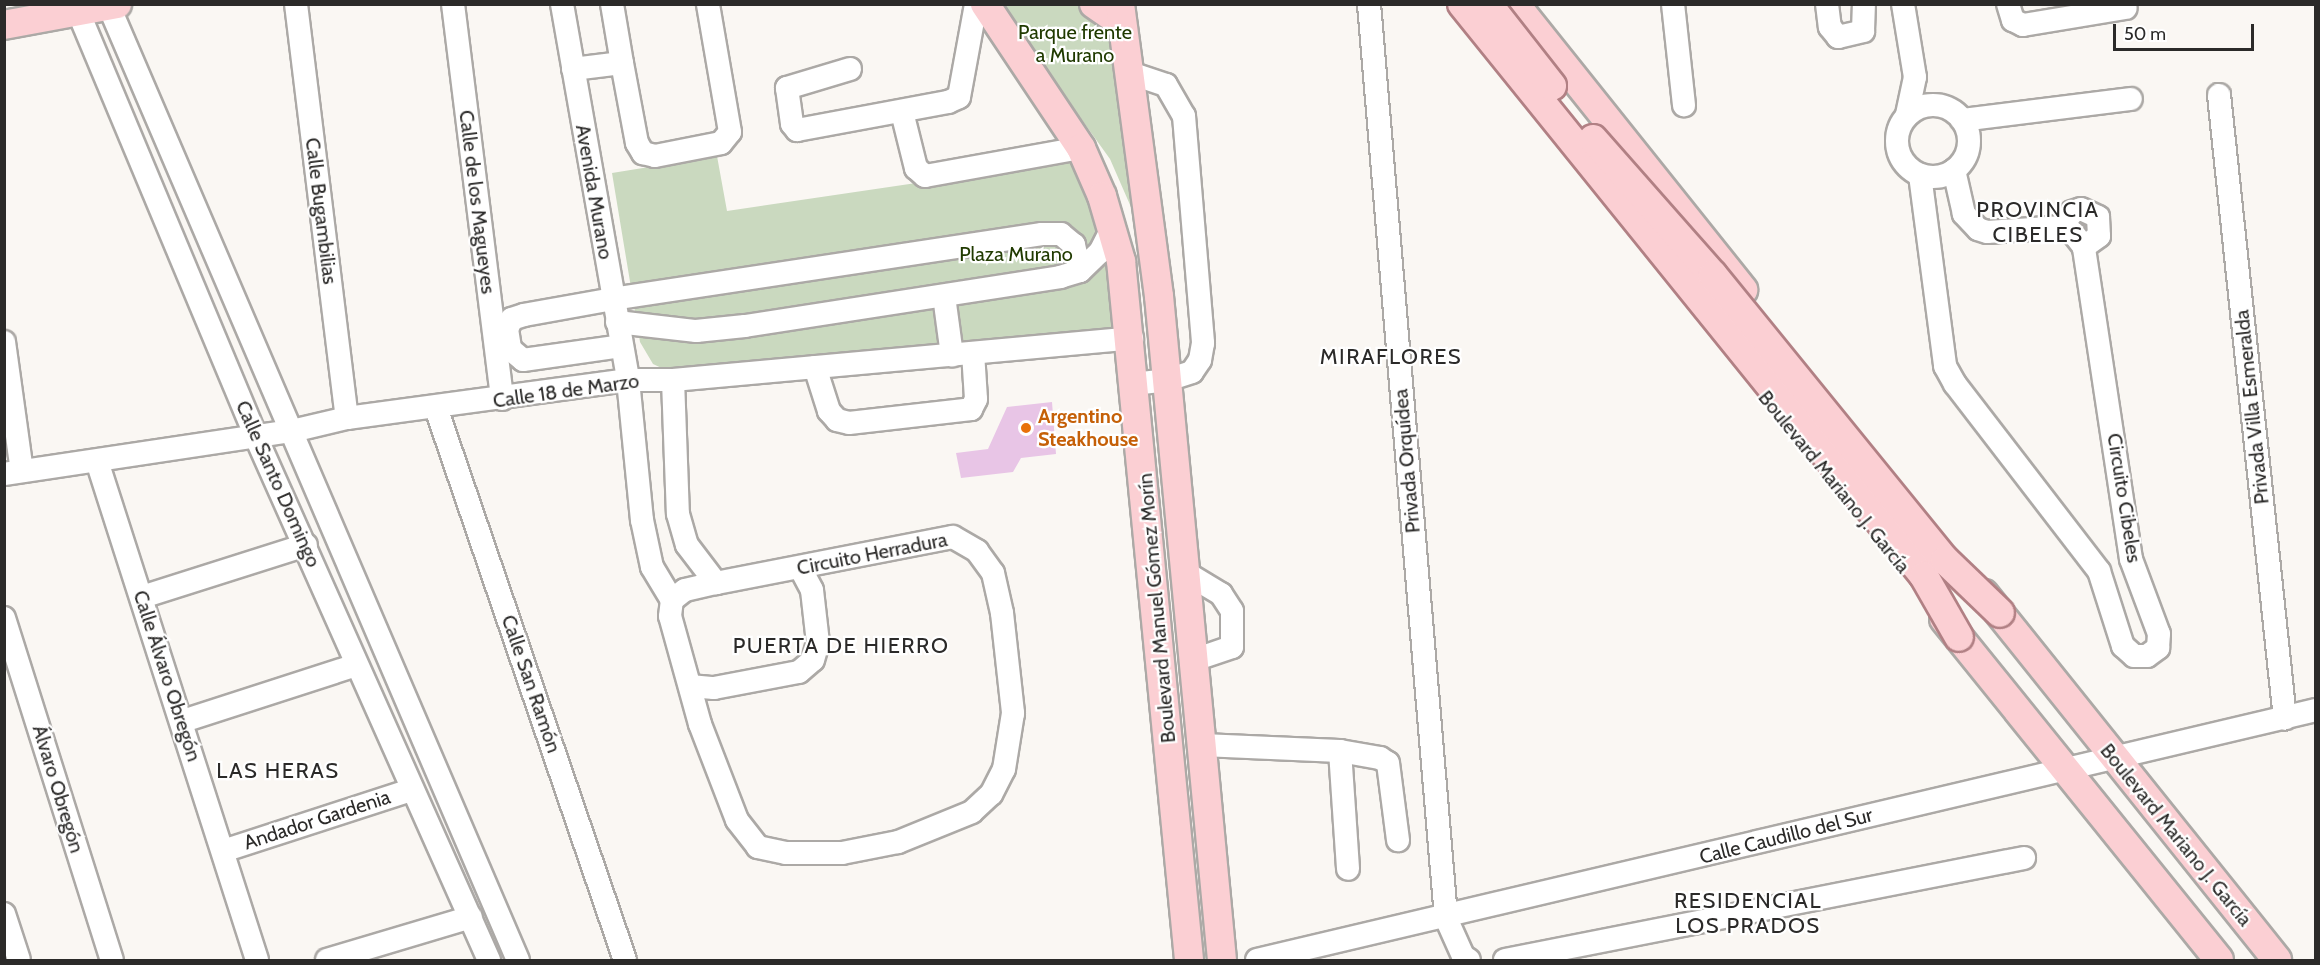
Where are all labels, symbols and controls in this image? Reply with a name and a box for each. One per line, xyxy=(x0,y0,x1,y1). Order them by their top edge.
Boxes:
scale bar xyxy=(2116,12,2257,50)
park label: Parque frente a Murano xyxy=(1018,21,1132,68)
text: 50 m xyxy=(2124,23,2166,45)
street label: Calle de los Magueyes xyxy=(454,109,500,295)
street label: Avenida Murano xyxy=(570,123,618,261)
street label: Calle Bugambilias xyxy=(300,136,342,286)
district label: PROVINCIA CIBELES xyxy=(1976,196,2100,248)
park label: Plaza Murano xyxy=(959,242,1073,266)
street label: Privada Villa Esmeralda xyxy=(2230,309,2274,505)
district label: MIRAFLORES xyxy=(1320,344,1462,370)
street label: Calle 18 de Marzo xyxy=(491,369,641,413)
street label: Boulevard Mariano J. García xyxy=(1753,386,1915,578)
street label: Privada Orquídea xyxy=(1389,388,1425,534)
street label: Calle Santo Domingo xyxy=(230,397,326,571)
place label: Argentino Steakhouse xyxy=(1038,404,1138,451)
marker: Argentino Steakhouse xyxy=(1019,421,1033,435)
street label: Circuito Cibeles xyxy=(2102,431,2146,565)
street label: Boulevard Manuel Gómez Morín xyxy=(1133,472,1181,744)
street label: Circuito Herradura xyxy=(795,528,949,580)
street label: Calle Álvaro Obregón xyxy=(128,587,206,765)
street label: Calle San Ramón xyxy=(496,612,566,756)
district label: PUERTA DE HIERRO xyxy=(733,633,949,659)
street label: Álvaro Obregón xyxy=(27,722,89,856)
street label: Boulevard Mariano J. García xyxy=(2095,739,2257,931)
district label: LAS HERAS xyxy=(216,758,340,784)
street label: Andador Gardenia xyxy=(241,785,393,855)
street label: Calle Caudillo del Sur xyxy=(1697,803,1875,869)
district label: RESIDENCIAL LOS PRADOS xyxy=(1674,887,1822,938)

